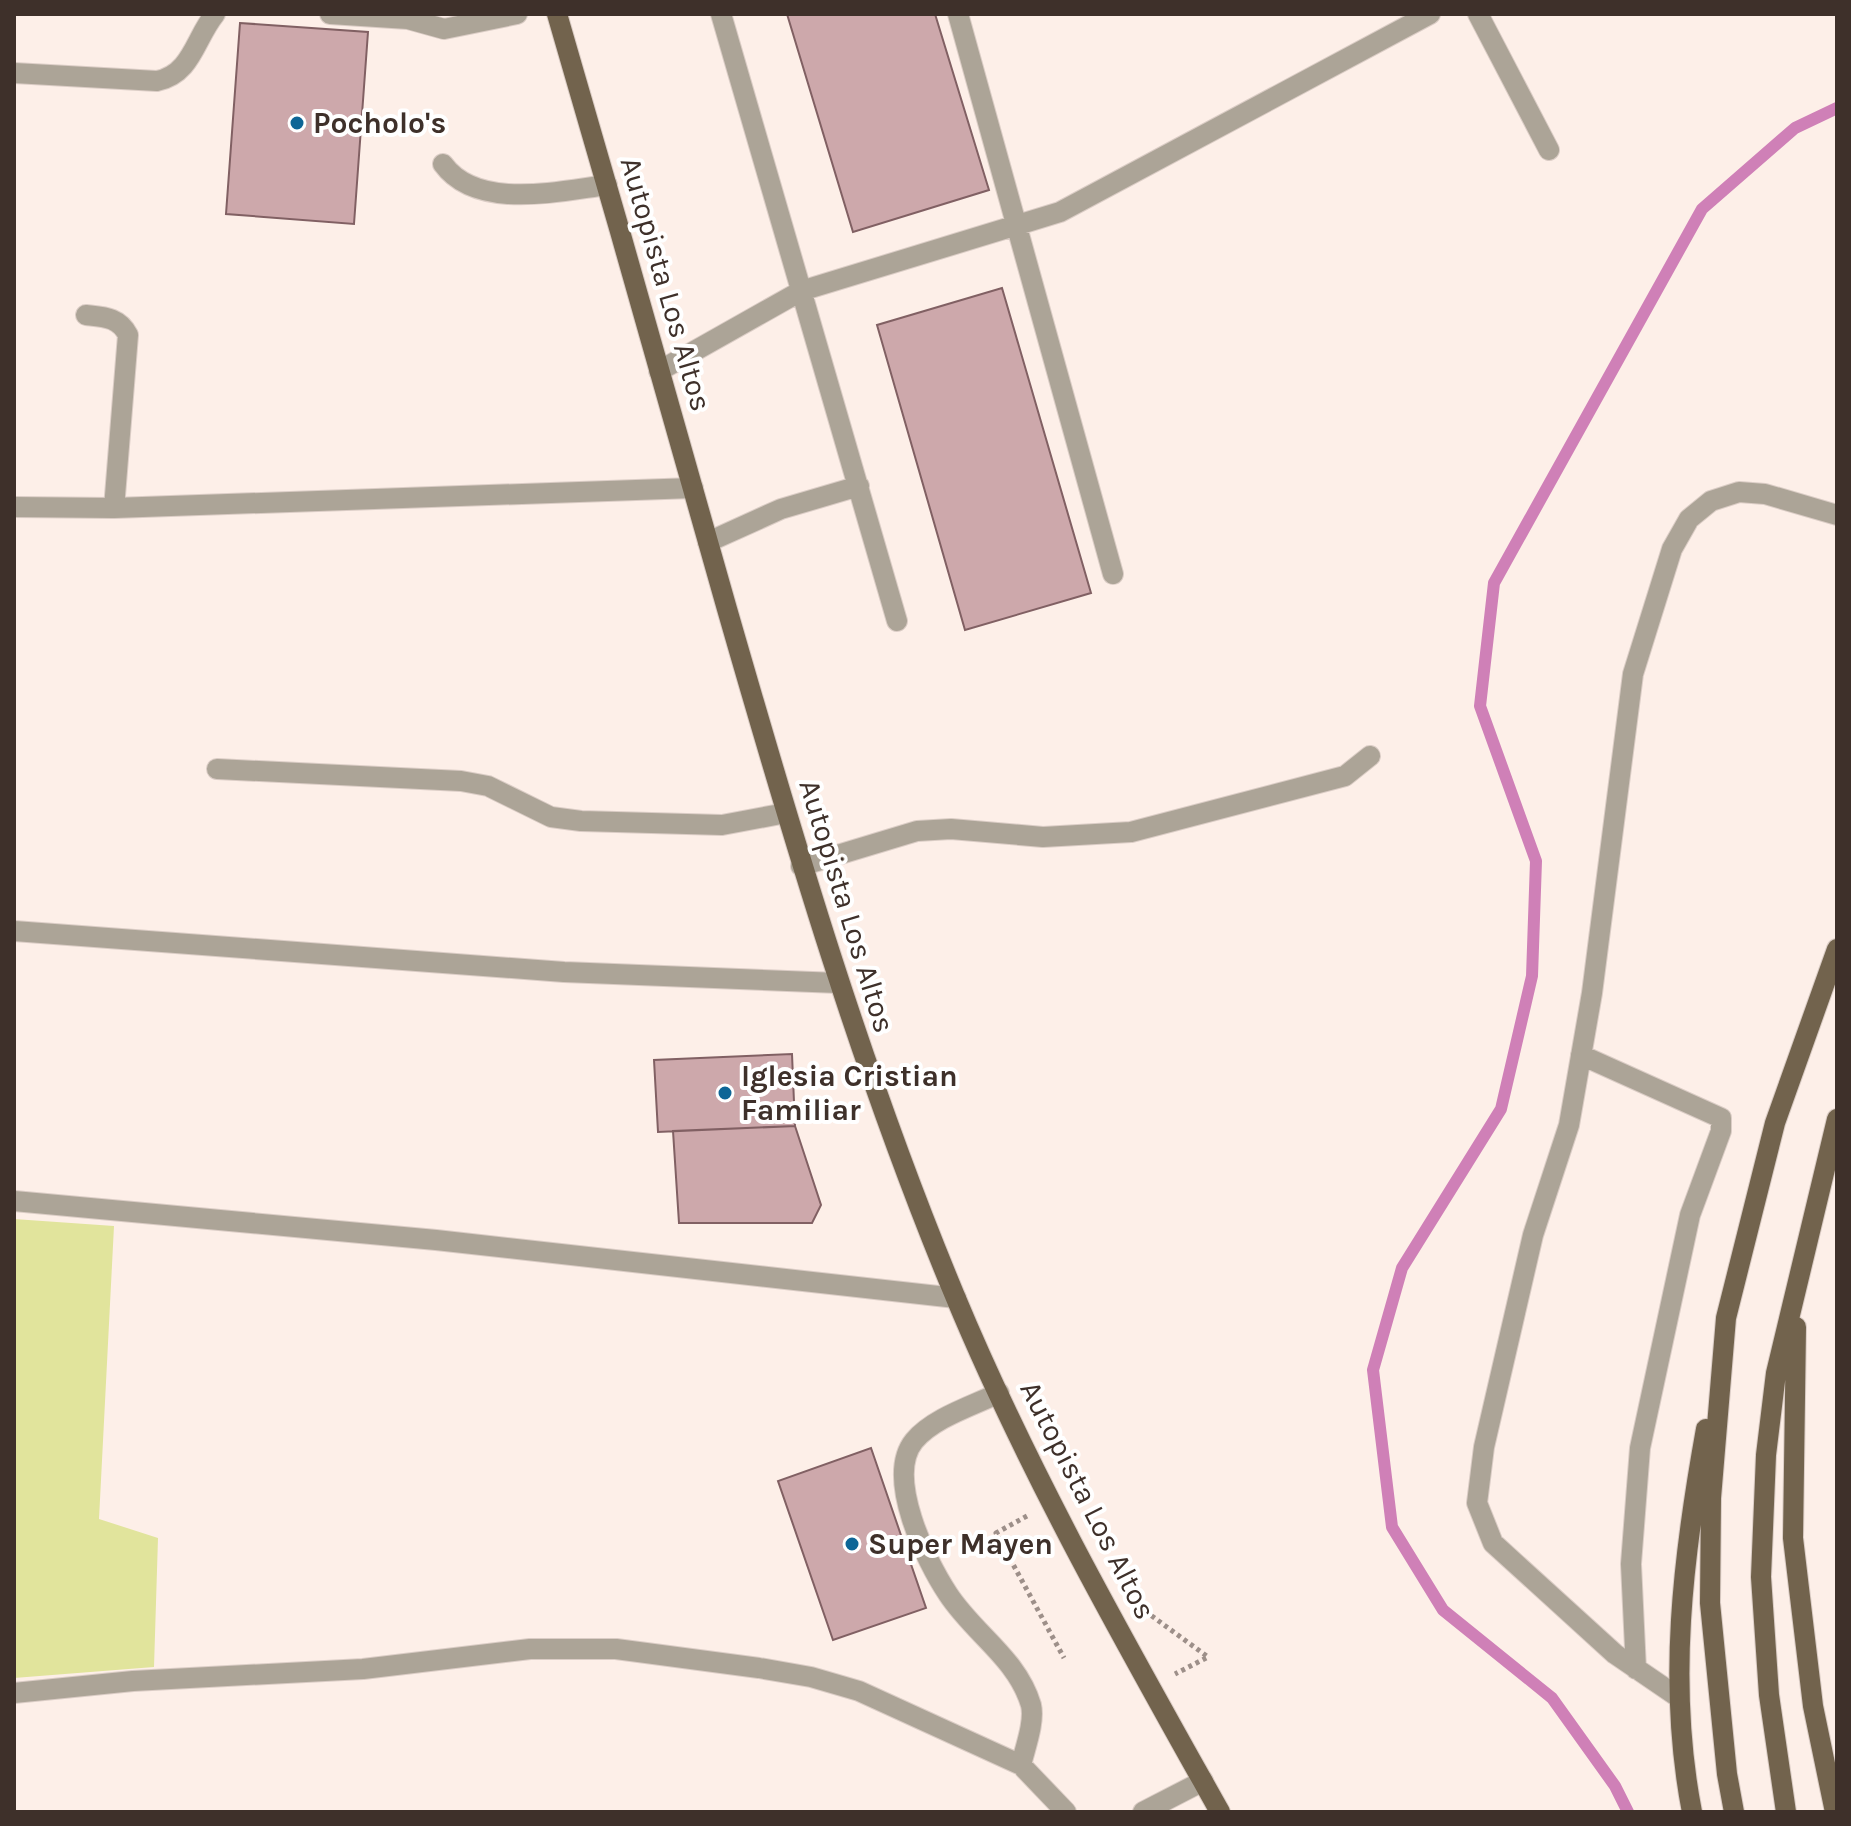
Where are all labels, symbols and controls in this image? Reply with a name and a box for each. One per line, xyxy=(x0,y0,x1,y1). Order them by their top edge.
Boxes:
place label: Pocholo's xyxy=(313,105,446,141)
marker: Pocholo's xyxy=(288,114,306,132)
street label: Autopista Los Altos xyxy=(613,153,719,415)
street label: Autopista Los Altos xyxy=(791,775,903,1037)
place label: Iglesia Cristian Familiar xyxy=(741,1058,958,1128)
marker: Iglesia Cristian Familiar xyxy=(716,1084,734,1102)
street label: Autopista Los Altos xyxy=(1012,1375,1164,1625)
place label: Super Mayen xyxy=(868,1526,1053,1562)
marker: Super Mayen xyxy=(843,1535,861,1553)

